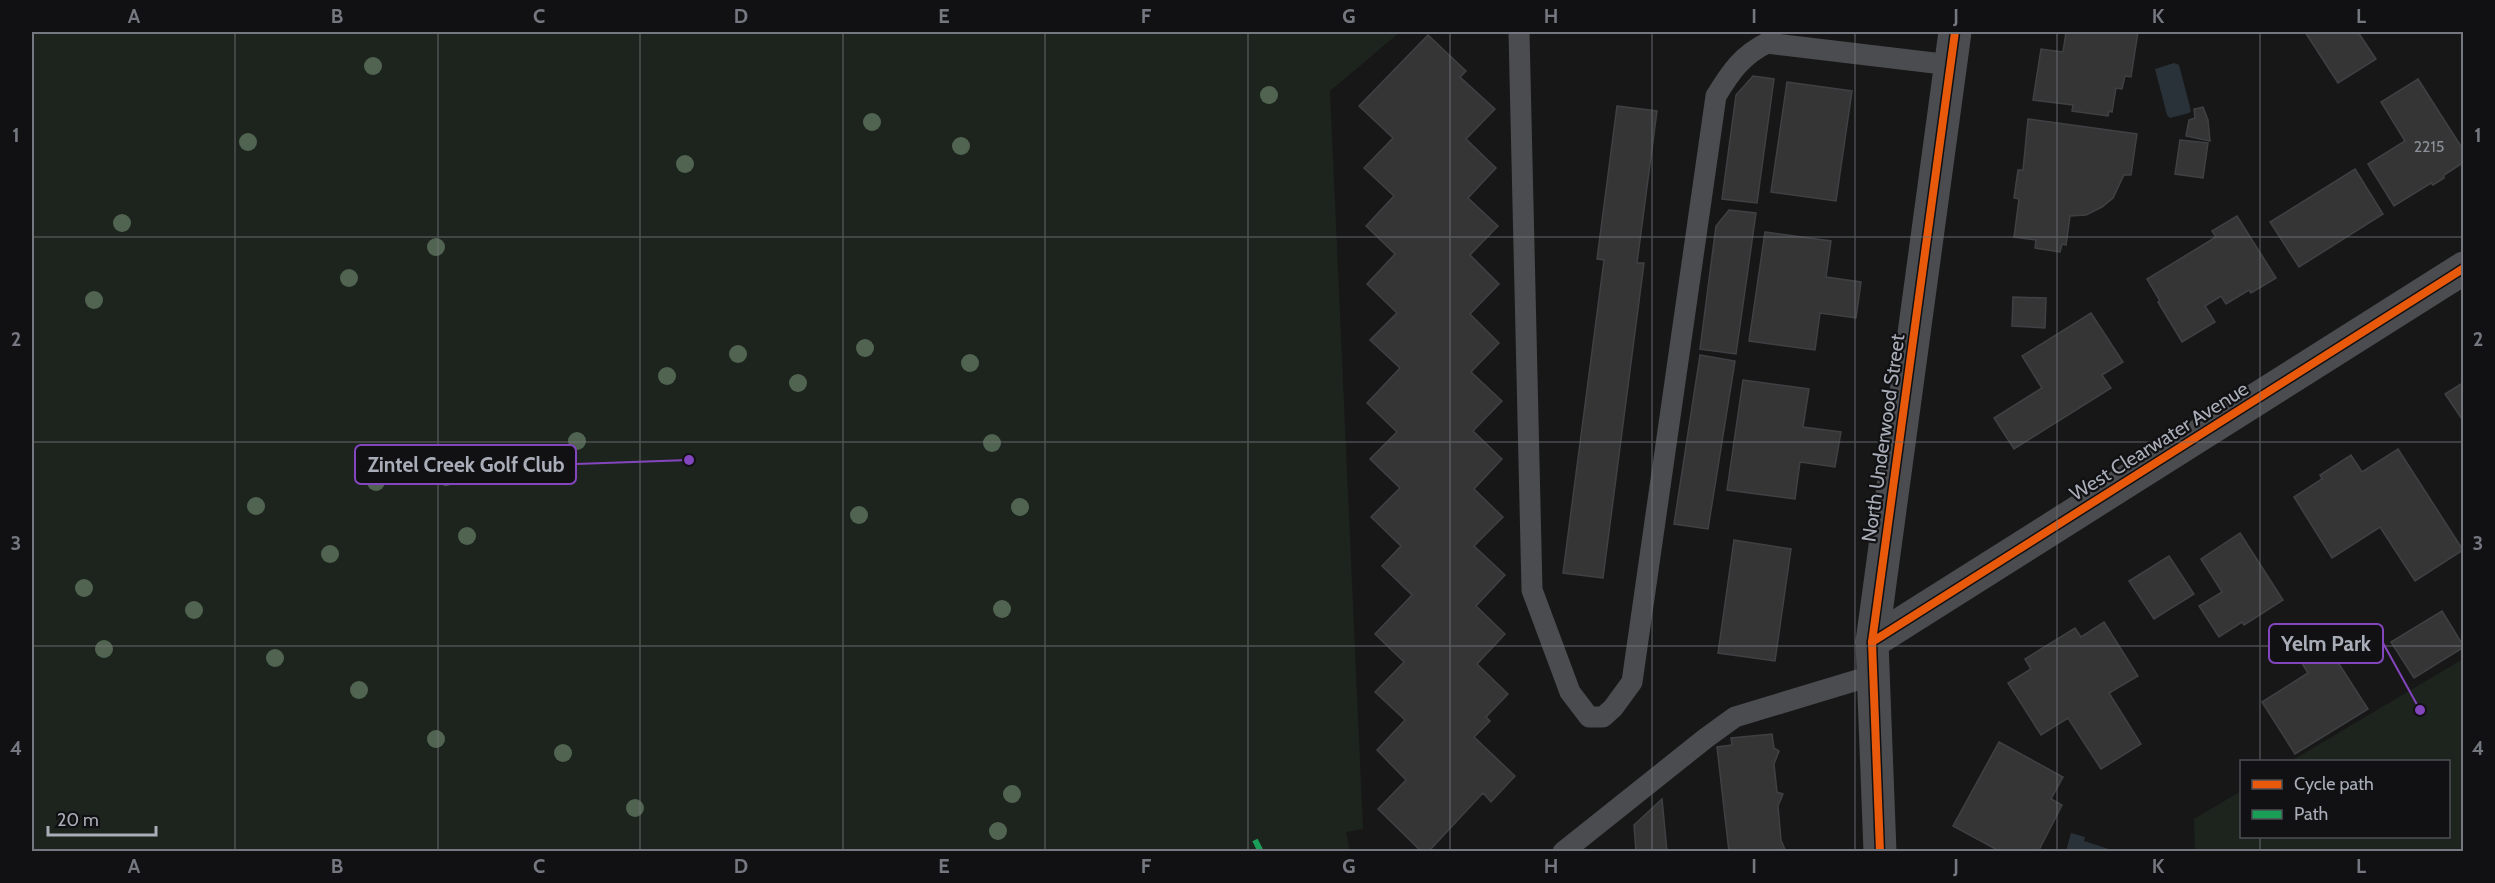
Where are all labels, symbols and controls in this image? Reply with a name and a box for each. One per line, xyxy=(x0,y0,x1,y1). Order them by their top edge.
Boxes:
text: A xyxy=(128,4,141,28)
text: B xyxy=(331,4,343,28)
text: C xyxy=(533,4,545,28)
text: D xyxy=(734,4,748,28)
text: E xyxy=(938,4,950,28)
text: F xyxy=(1141,4,1152,28)
text: G xyxy=(1342,4,1356,28)
text: H xyxy=(1544,4,1558,28)
text: I xyxy=(1751,4,1757,28)
text: J xyxy=(1952,4,1959,28)
text: K xyxy=(2152,4,2165,28)
text: L xyxy=(2356,4,2366,28)
text: 1 xyxy=(12,123,20,147)
text: 1 xyxy=(2474,123,2482,147)
house number: 2215 xyxy=(2414,137,2444,156)
text: 2 xyxy=(11,327,21,351)
text: 2 xyxy=(2473,327,2483,351)
street label: North Underwood Street xyxy=(1857,332,1910,543)
street label: West Clearwater Avenue xyxy=(2065,376,2253,506)
callout: Zintel Creek Golf Club xyxy=(355,445,576,484)
text: Zintel Creek Golf Club xyxy=(367,452,565,477)
text: 3 xyxy=(11,531,21,555)
text: 3 xyxy=(2473,531,2483,555)
callout: Yelm Park xyxy=(2269,624,2383,663)
text: Yelm Park xyxy=(2280,631,2372,656)
text: 4 xyxy=(10,736,22,760)
text: 4 xyxy=(2472,736,2484,760)
legend xyxy=(2240,760,2450,838)
text: Cycle path xyxy=(2294,773,2374,795)
scale bar xyxy=(48,799,156,837)
text: Path xyxy=(2294,803,2328,825)
text: 20 m xyxy=(57,809,99,831)
text: A xyxy=(128,854,141,878)
text: B xyxy=(331,854,343,878)
text: C xyxy=(533,854,545,878)
text: D xyxy=(734,854,748,878)
text: E xyxy=(938,854,950,878)
text: F xyxy=(1141,854,1152,878)
text: G xyxy=(1342,854,1356,878)
text: H xyxy=(1544,854,1558,878)
text: I xyxy=(1751,854,1757,878)
text: J xyxy=(1952,854,1959,878)
text: K xyxy=(2152,854,2165,878)
text: L xyxy=(2356,854,2366,878)

